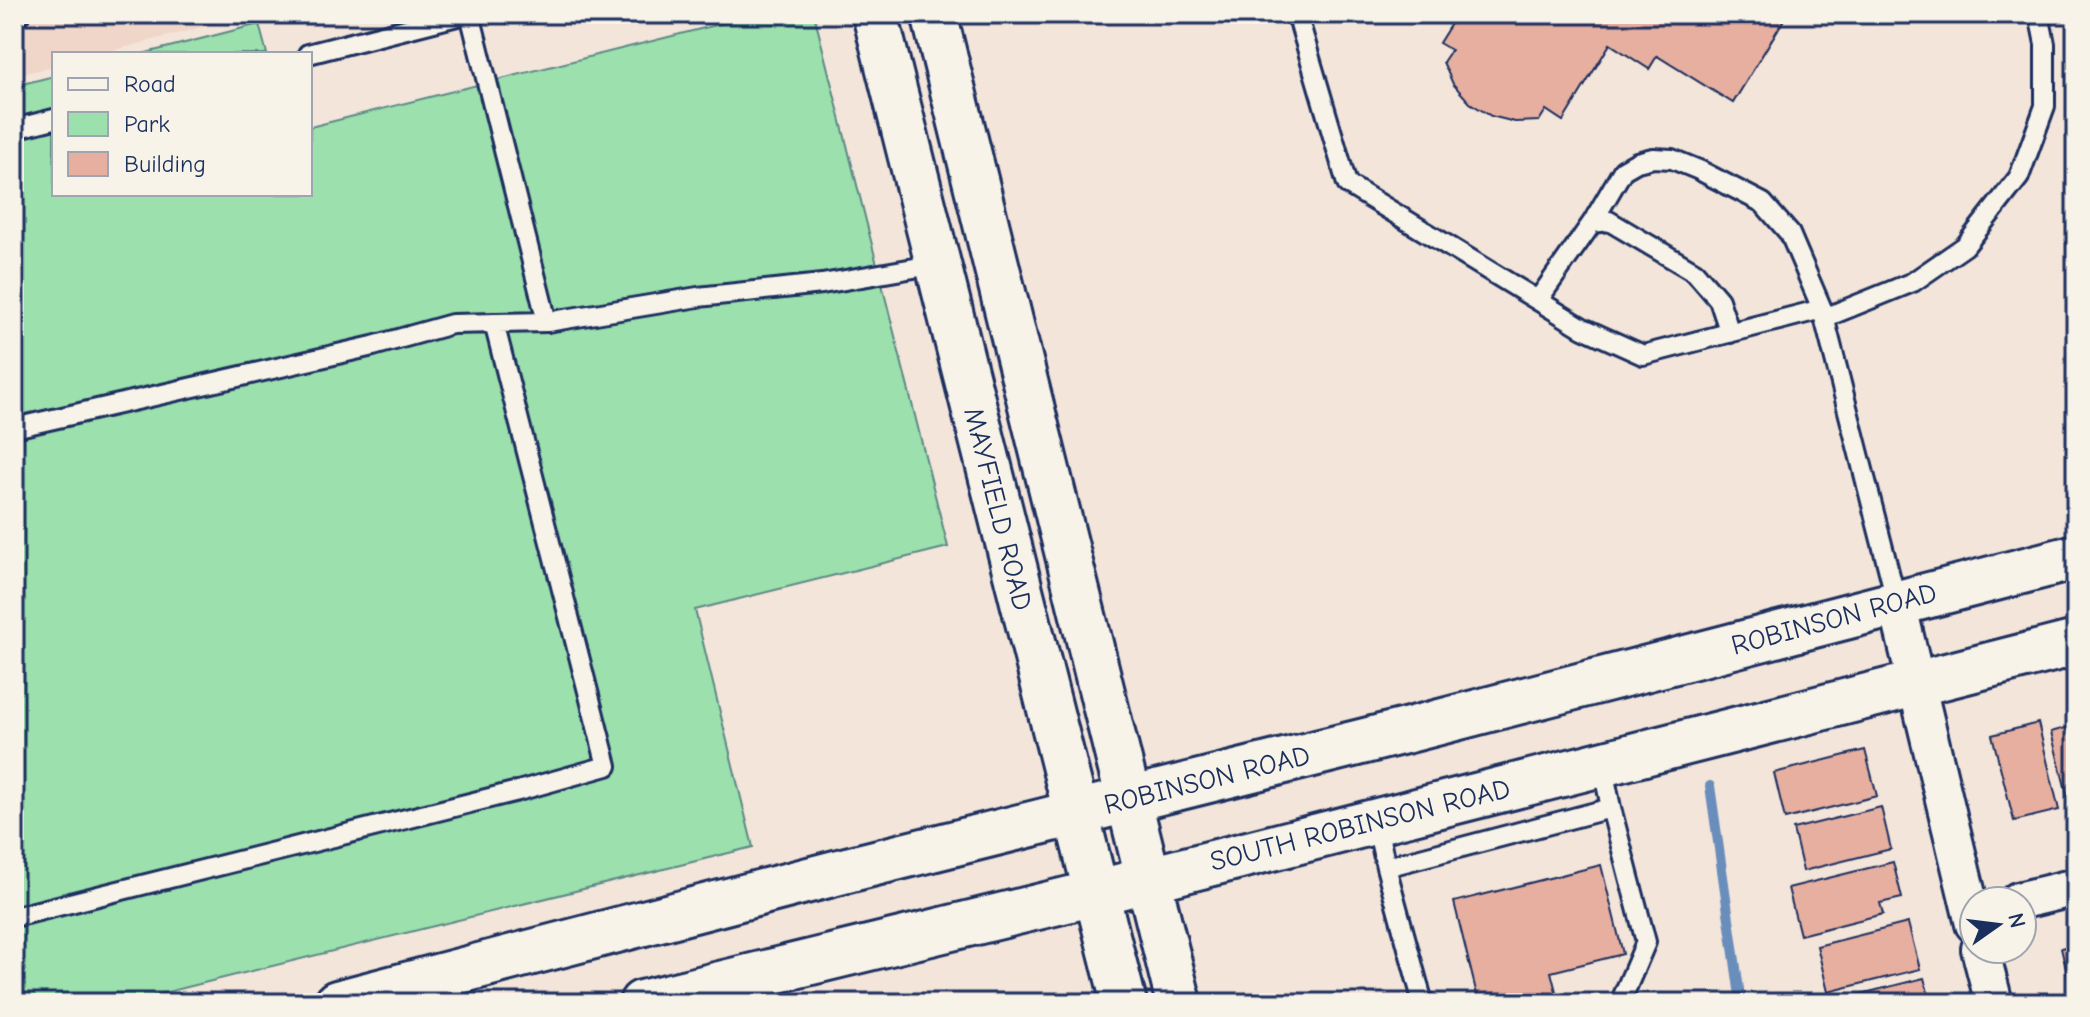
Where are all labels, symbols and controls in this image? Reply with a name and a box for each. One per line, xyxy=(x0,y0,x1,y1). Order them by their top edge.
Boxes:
legend xyxy=(52,52,312,196)
text: Road xyxy=(124,70,176,98)
text: Park xyxy=(124,110,170,138)
text: Building xyxy=(124,150,206,178)
street label: MAYFIELD ROAD xyxy=(957,404,1039,614)
street label: ROBINSON ROAD xyxy=(1728,576,1940,662)
street label: ROBINSON ROAD xyxy=(1101,739,1313,821)
street label: SOUTH ROBINSON ROAD xyxy=(1207,772,1513,878)
north arrow xyxy=(1958,885,2038,965)
text: N xyxy=(2002,910,2031,931)

